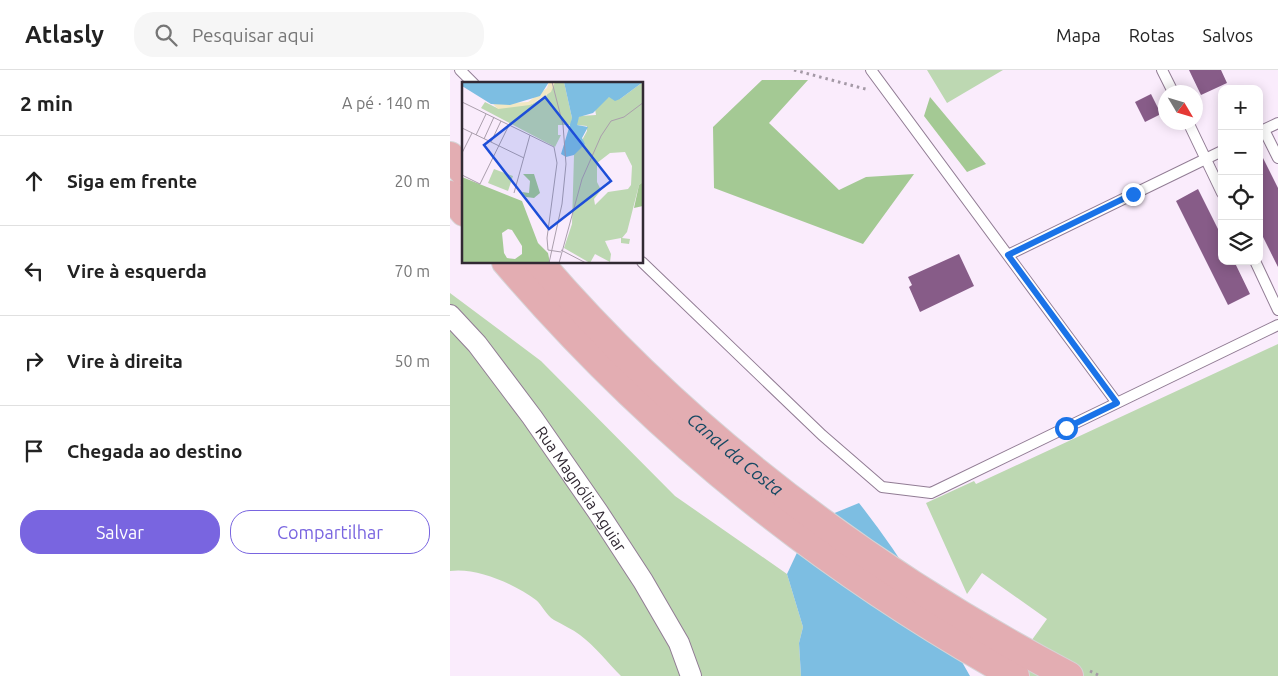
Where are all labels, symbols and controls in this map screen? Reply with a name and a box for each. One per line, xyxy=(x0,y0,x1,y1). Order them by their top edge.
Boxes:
search box xyxy=(134,12,484,57)
text: Atlasly xyxy=(25,21,104,48)
icon: search xyxy=(152,21,180,49)
text: Pesquisar aqui xyxy=(192,24,314,46)
text: Mapa xyxy=(1056,25,1101,45)
text: Rotas xyxy=(1129,25,1175,45)
text: Salvos xyxy=(1203,25,1253,45)
inset map xyxy=(462,82,644,264)
north arrow xyxy=(1158,85,1203,130)
map controls xyxy=(1218,85,1263,265)
button: + xyxy=(1218,85,1263,130)
text: 2 min xyxy=(20,91,73,115)
text: A pé · 140 m xyxy=(342,94,430,112)
button: − xyxy=(1218,130,1263,175)
icon: ahead xyxy=(20,167,48,195)
text: Siga em frente xyxy=(67,170,197,192)
text: 20 m xyxy=(394,172,430,190)
button: locate xyxy=(1218,175,1263,220)
route end xyxy=(1122,183,1145,206)
button: layers xyxy=(1218,220,1263,265)
icon: left xyxy=(20,257,48,285)
text: Vire à esquerda xyxy=(67,260,207,282)
text: 70 m xyxy=(394,262,430,280)
icon: right xyxy=(20,347,48,375)
text: Vire à direita xyxy=(67,350,183,372)
text: 50 m xyxy=(394,352,430,370)
water label: Canal da Costa xyxy=(684,408,788,499)
route start xyxy=(1055,417,1078,440)
street label: Rua Magnólia Aguiar xyxy=(532,423,630,555)
icon: arrive xyxy=(20,437,48,465)
text: Chegada ao destino xyxy=(67,440,243,462)
button: Salvar xyxy=(20,510,220,554)
button: Compartilhar xyxy=(230,510,430,554)

